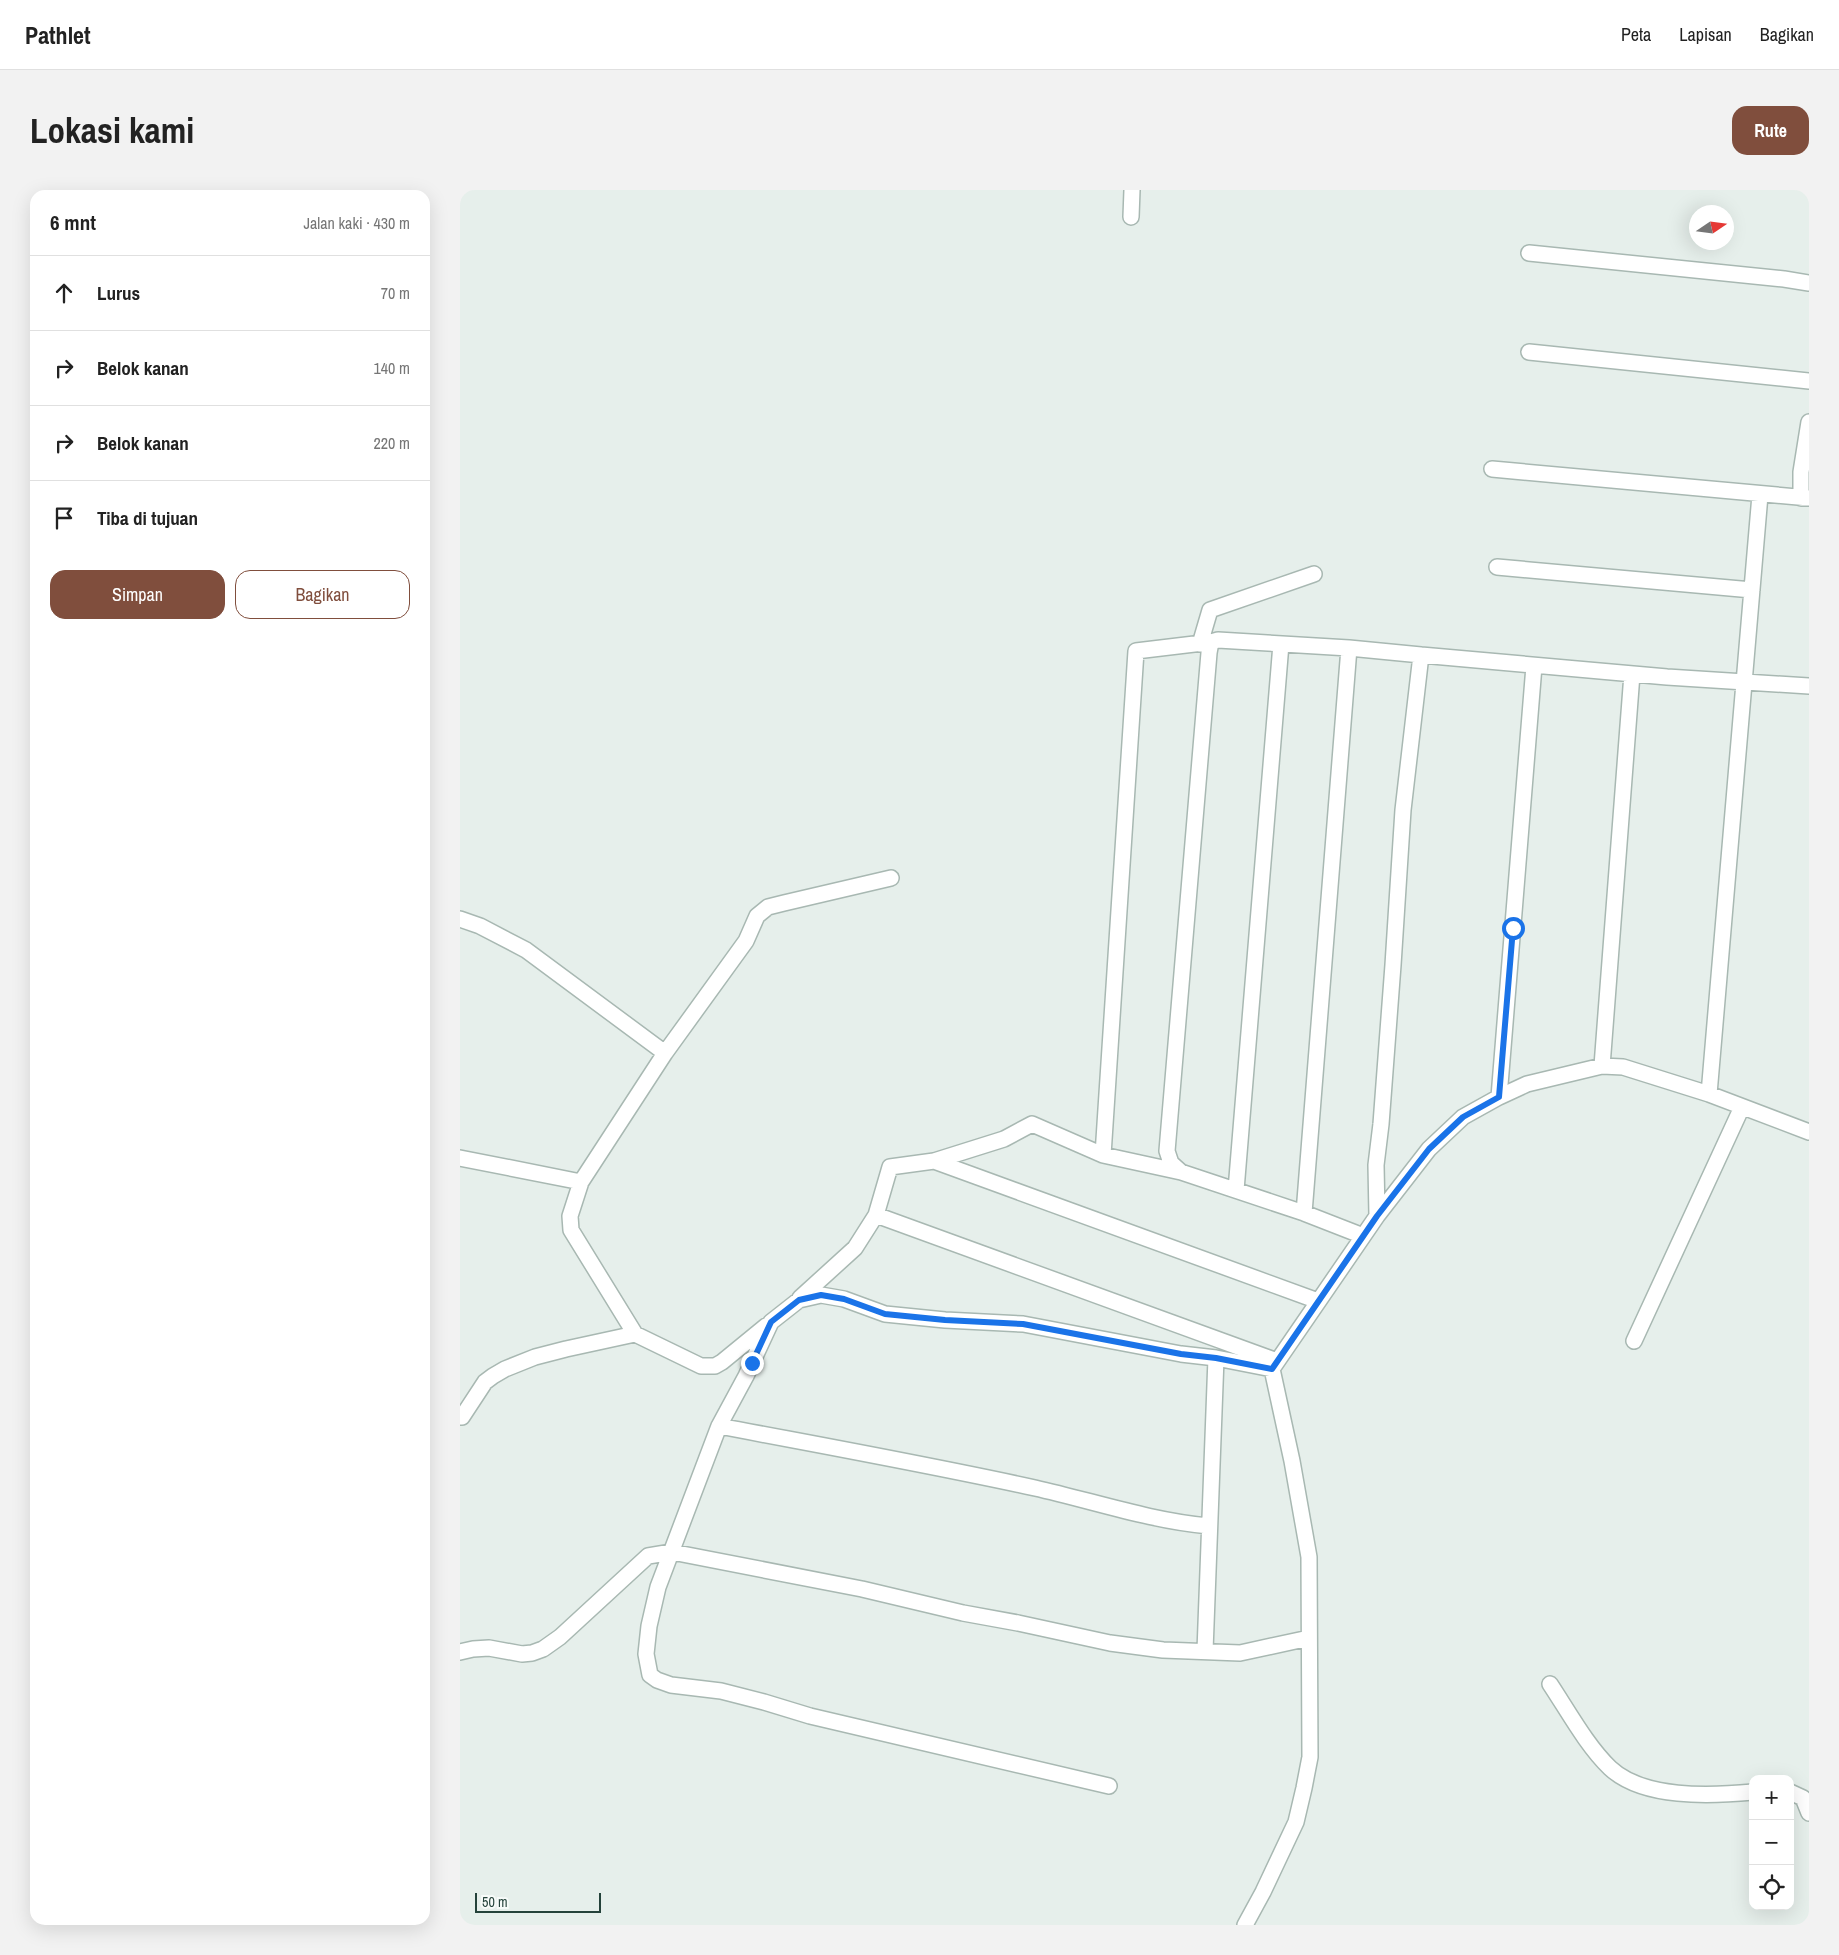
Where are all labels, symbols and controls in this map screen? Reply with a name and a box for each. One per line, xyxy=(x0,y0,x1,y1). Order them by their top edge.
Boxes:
text: Pathlet xyxy=(25,19,91,51)
text: Peta xyxy=(1621,22,1651,47)
text: Lapisan xyxy=(1679,22,1732,47)
text: Bagikan xyxy=(1760,22,1814,47)
button: Rute xyxy=(1732,106,1809,155)
text: Lokasi kami xyxy=(30,107,194,154)
north arrow xyxy=(1689,205,1734,250)
text: 6 mnt xyxy=(50,208,96,237)
text: Jalan kaki · 430 m xyxy=(304,212,410,234)
icon: ahead xyxy=(50,279,78,307)
text: Lurus xyxy=(97,280,140,306)
text: 70 m xyxy=(381,282,410,304)
icon: right xyxy=(50,354,78,382)
text: Belok kanan xyxy=(97,355,189,381)
text: 140 m xyxy=(374,357,410,379)
icon: right xyxy=(50,429,78,457)
text: Belok kanan xyxy=(97,430,189,456)
text: 220 m xyxy=(374,432,410,454)
icon: arrive xyxy=(50,504,78,532)
text: Tiba di tujuan xyxy=(97,505,198,531)
button: Simpan xyxy=(50,570,225,619)
button: Bagikan xyxy=(235,570,410,619)
route start xyxy=(1502,917,1525,940)
route end xyxy=(741,1352,764,1375)
map controls xyxy=(1749,1775,1794,1910)
button: + xyxy=(1749,1775,1794,1820)
button: − xyxy=(1749,1820,1794,1865)
button: locate xyxy=(1749,1865,1794,1910)
scale bar xyxy=(475,1890,601,1913)
text: 50 m xyxy=(482,1893,508,1911)

